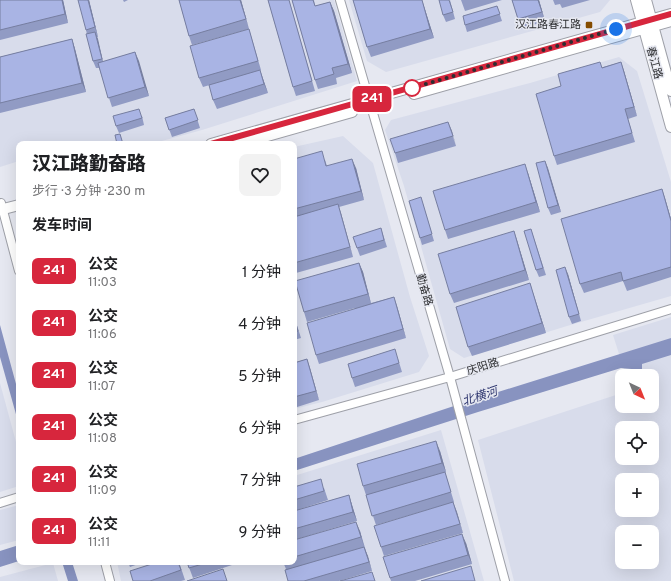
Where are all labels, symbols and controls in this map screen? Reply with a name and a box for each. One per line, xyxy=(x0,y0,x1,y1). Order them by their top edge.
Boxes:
place label: 汉江路春江路 xyxy=(515,18,581,32)
your location xyxy=(606,19,626,39)
marker: 汉江路春江路 xyxy=(584,20,594,30)
street label: 春江路 xyxy=(643,45,665,81)
unlabelled marker xyxy=(403,79,421,97)
line badge: 241 xyxy=(349,86,395,112)
text: 241 xyxy=(360,90,384,107)
text: 汉江路勤奋路 xyxy=(32,153,146,177)
button: heart xyxy=(239,154,281,196)
text: 步行 · 3 分钟 · 230 m xyxy=(32,184,145,200)
text: 发车时间 xyxy=(32,217,92,236)
text: 公交 xyxy=(88,256,118,275)
text: 241 xyxy=(42,262,66,279)
text: 1 分钟 xyxy=(242,264,281,283)
street label: 勤奋路 xyxy=(413,272,435,308)
text: 11:03 xyxy=(88,275,117,291)
text: 公交 xyxy=(88,308,118,327)
text: 241 xyxy=(42,314,66,331)
text: 4 分钟 xyxy=(238,316,281,335)
text: 11:06 xyxy=(88,327,117,343)
street label: 庆阳路 xyxy=(465,355,501,379)
text: 公交 xyxy=(88,360,118,379)
text: 241 xyxy=(42,366,66,383)
text: 5 分钟 xyxy=(238,368,281,387)
north arrow xyxy=(615,369,659,413)
map controls xyxy=(615,369,659,569)
text: 11:07 xyxy=(88,379,115,395)
water label: 北横河 xyxy=(460,383,501,410)
text: 公交 xyxy=(88,412,118,431)
text: 241 xyxy=(42,418,66,435)
text: 6 分钟 xyxy=(239,420,281,439)
button: locate xyxy=(615,421,659,465)
text: 11:08 xyxy=(88,431,117,447)
text: 公交 xyxy=(88,464,118,483)
text: 241 xyxy=(42,470,66,487)
text: 7 分钟 xyxy=(240,472,281,491)
button: + xyxy=(615,473,659,517)
text: 11:09 xyxy=(88,483,117,499)
text: 公交 xyxy=(88,516,118,535)
text: 241 xyxy=(42,522,66,539)
text: 9 分钟 xyxy=(239,524,281,543)
button: − xyxy=(615,525,659,569)
text: 11:11 xyxy=(88,535,110,551)

